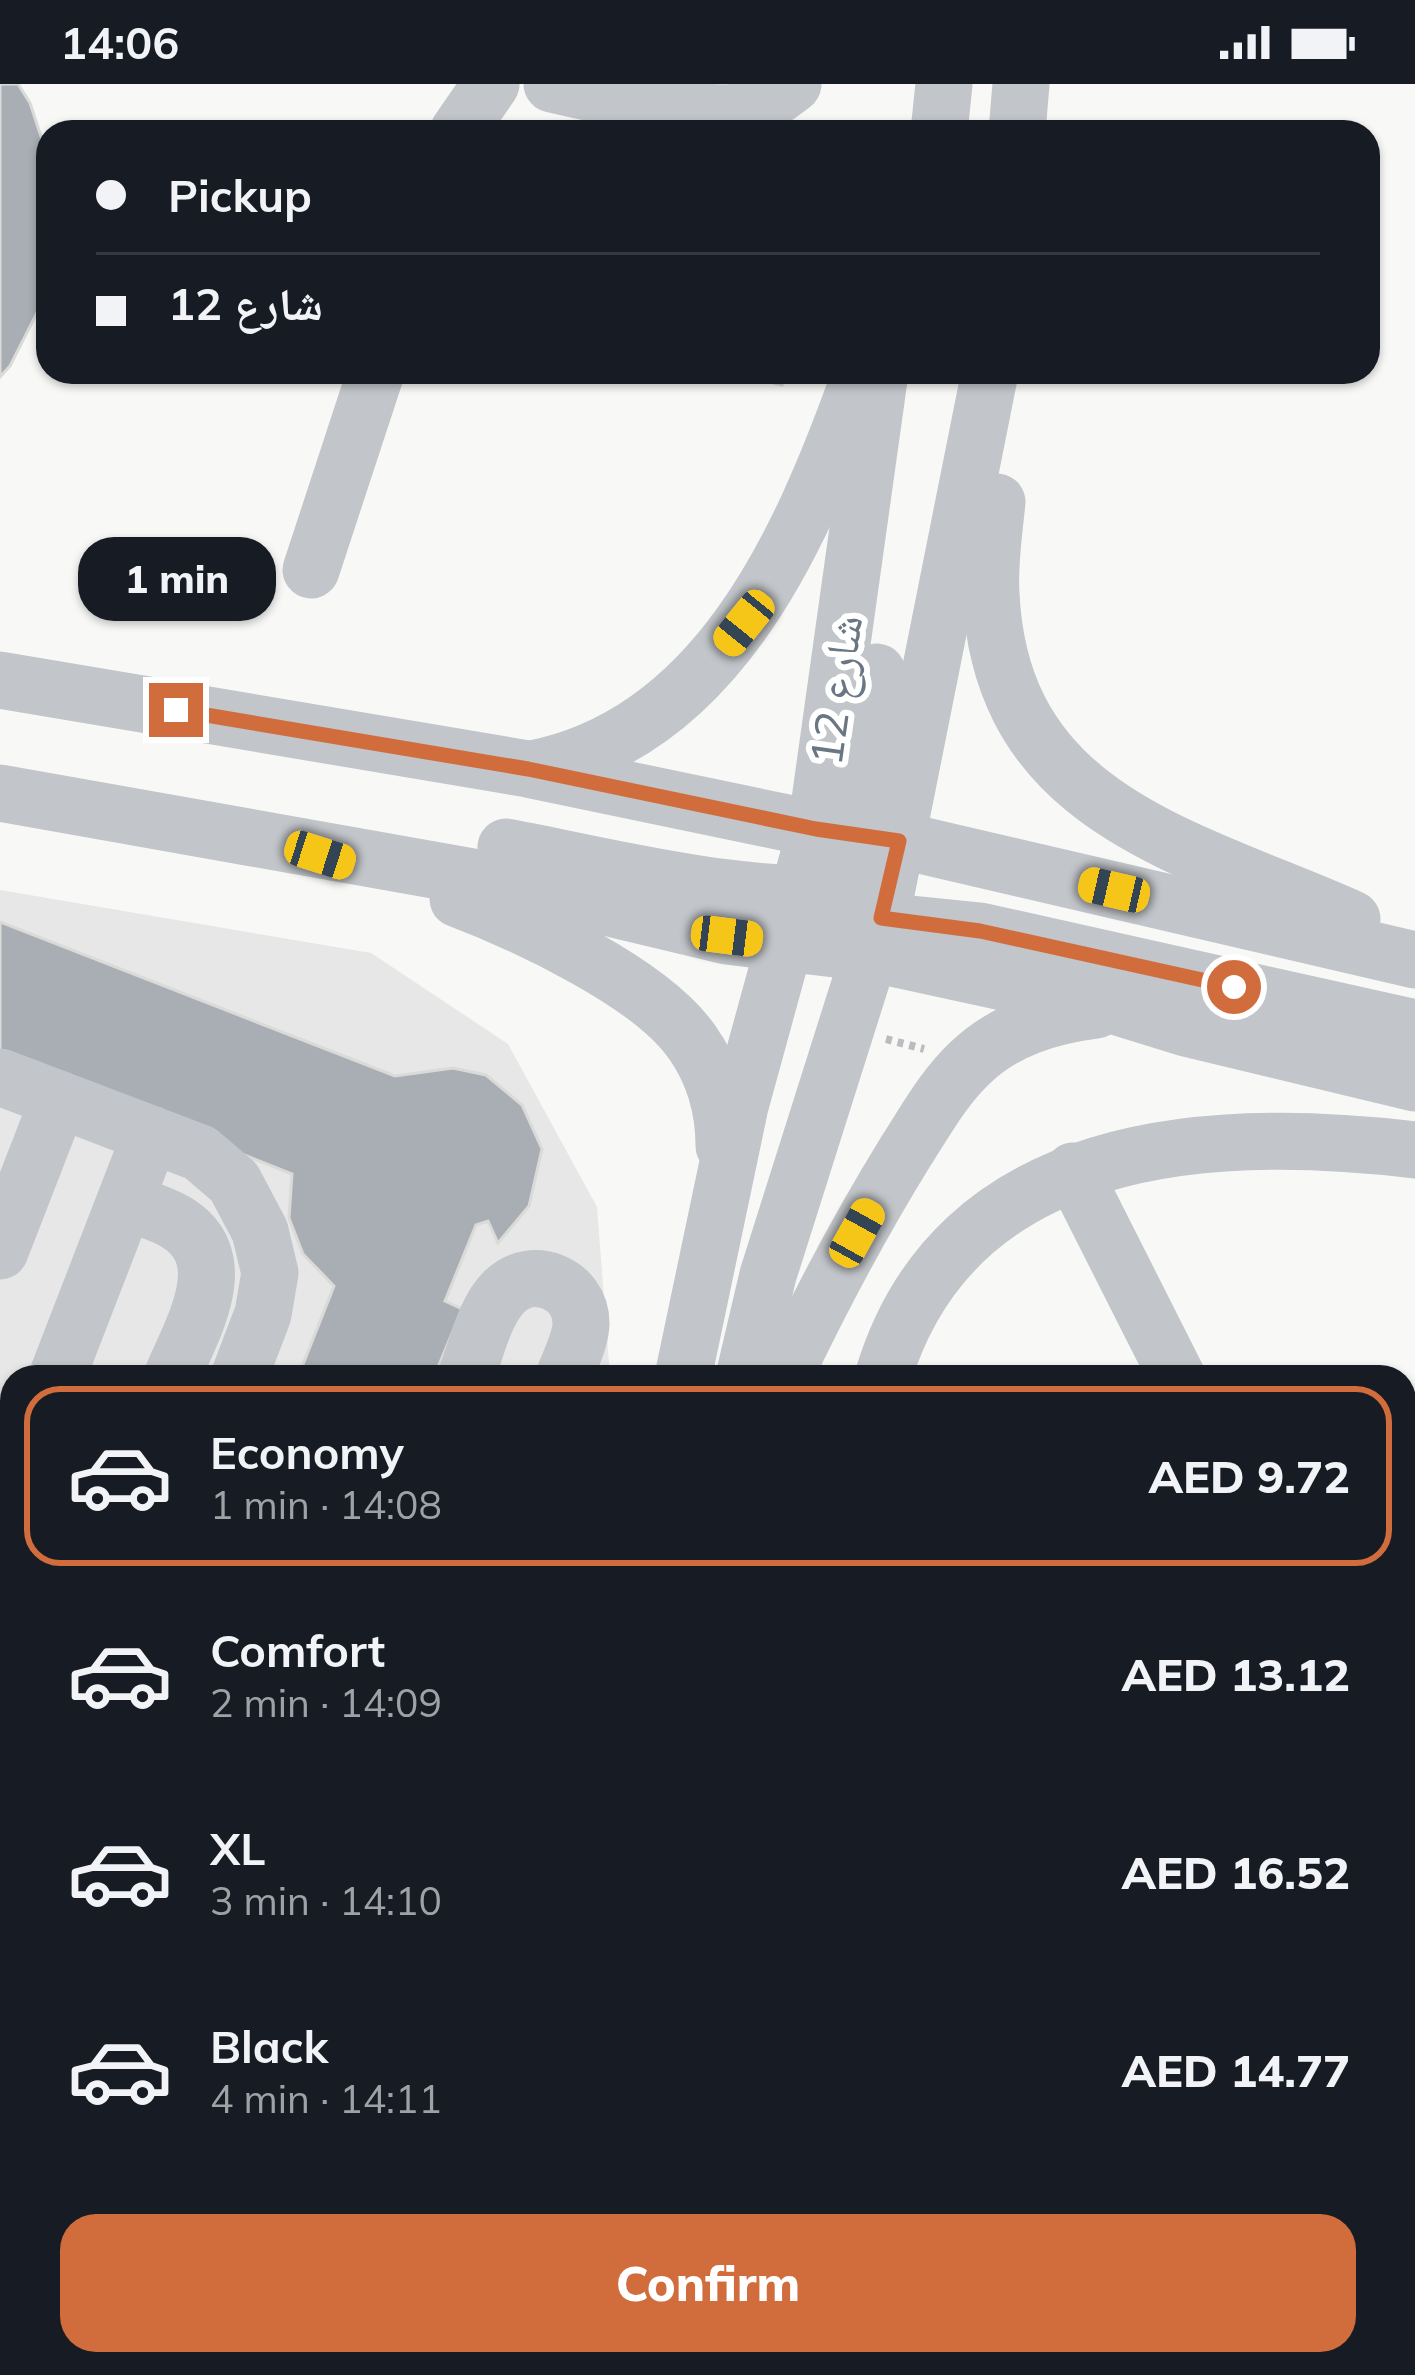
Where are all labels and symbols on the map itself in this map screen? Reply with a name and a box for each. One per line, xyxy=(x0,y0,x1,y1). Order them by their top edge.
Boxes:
callout: 1 min xyxy=(77,536,275,620)
car xyxy=(707,584,781,662)
street label: شارع 12 xyxy=(797,611,875,769)
route end xyxy=(149,683,203,737)
car xyxy=(280,827,360,883)
car xyxy=(1075,864,1153,916)
car xyxy=(689,914,765,958)
route start xyxy=(1207,960,1261,1014)
car xyxy=(824,1193,890,1273)

